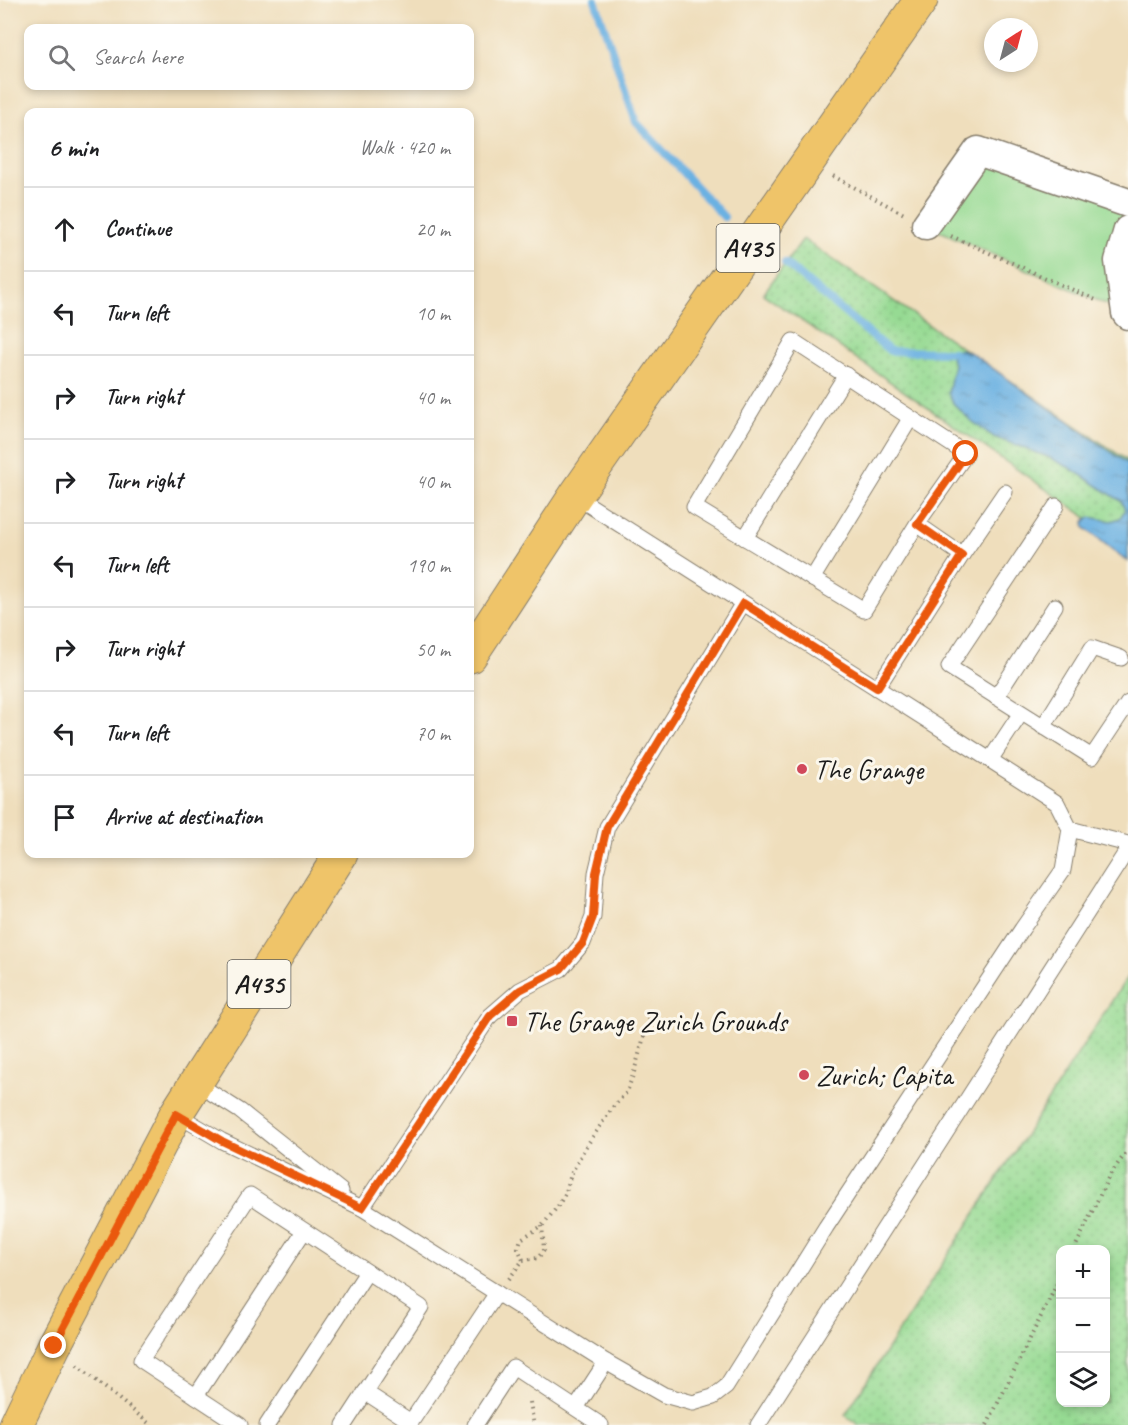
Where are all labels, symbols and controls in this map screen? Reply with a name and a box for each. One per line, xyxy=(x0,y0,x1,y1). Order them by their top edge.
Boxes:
north arrow xyxy=(984,18,1038,72)
search box xyxy=(24,24,474,90)
icon: search xyxy=(45,41,78,74)
text: Search here xyxy=(93,43,183,71)
text: 6 min xyxy=(48,131,98,164)
text: Walk · 420 m xyxy=(360,135,450,160)
icon: ahead xyxy=(48,213,81,246)
text: Continue xyxy=(105,215,171,243)
text: 20 m xyxy=(416,217,450,242)
road number: A435 xyxy=(716,224,780,272)
icon: left xyxy=(48,297,81,330)
text: Turn left xyxy=(105,299,169,327)
text: 10 m xyxy=(416,301,450,326)
icon: right xyxy=(48,381,81,414)
text: Turn right xyxy=(105,383,182,411)
text: 40 m xyxy=(416,385,450,410)
route start xyxy=(952,440,978,466)
icon: right xyxy=(48,465,81,498)
text: Turn right xyxy=(105,467,182,495)
text: 40 m xyxy=(416,469,450,494)
icon: left xyxy=(48,549,81,582)
text: Turn left xyxy=(105,551,169,579)
text: 190 m xyxy=(407,553,450,578)
icon: right xyxy=(48,633,81,666)
text: Turn right xyxy=(105,635,182,663)
text: 50 m xyxy=(416,637,450,662)
icon: left xyxy=(48,717,81,750)
text: Turn left xyxy=(105,719,169,747)
text: 70 m xyxy=(416,721,450,746)
place label: The Grange xyxy=(814,752,925,787)
marker: The Grange xyxy=(795,762,809,776)
icon: arrive xyxy=(48,801,81,834)
text: Arrive at destination xyxy=(105,803,262,831)
road number: A435 xyxy=(228,960,290,1008)
place label: The Grange Zurich Grounds xyxy=(524,1004,789,1039)
marker: The Grange Zurich Grounds xyxy=(505,1014,519,1028)
place label: Zurich; Capita xyxy=(816,1058,955,1093)
marker: Zurich; Capita xyxy=(797,1068,811,1082)
map controls xyxy=(1056,1245,1110,1407)
button: + xyxy=(1056,1245,1110,1299)
button: − xyxy=(1056,1299,1110,1353)
route end xyxy=(40,1332,66,1358)
button: layers xyxy=(1056,1353,1110,1407)

